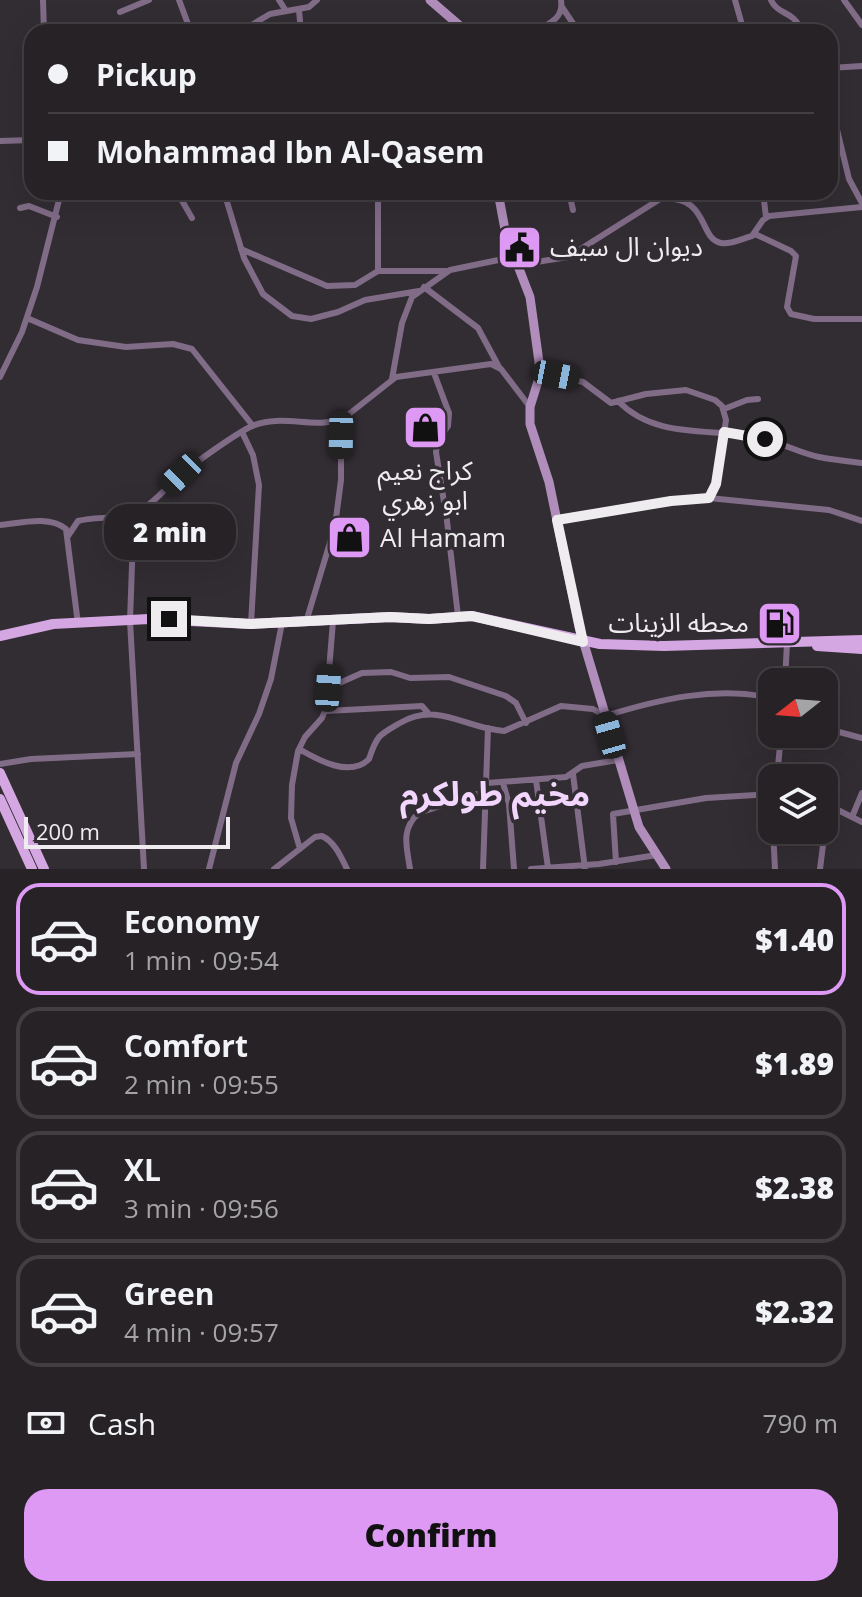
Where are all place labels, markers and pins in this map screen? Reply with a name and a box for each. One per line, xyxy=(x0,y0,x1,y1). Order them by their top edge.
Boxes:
public building icon: ديوان ال سيف xyxy=(495,223,543,271)
place label: ديوان ال سيف xyxy=(550,228,703,264)
shop icon: كراج نعيم ابو زهري xyxy=(401,404,449,452)
place label: كراج نعيم ابو زهري xyxy=(378,452,473,521)
shop icon: Al Hamam xyxy=(325,514,373,562)
place label: Al Hamam xyxy=(380,519,506,555)
fuel station icon: محطه الزينات xyxy=(756,599,804,647)
place label: محطه الزينات xyxy=(608,604,749,640)

